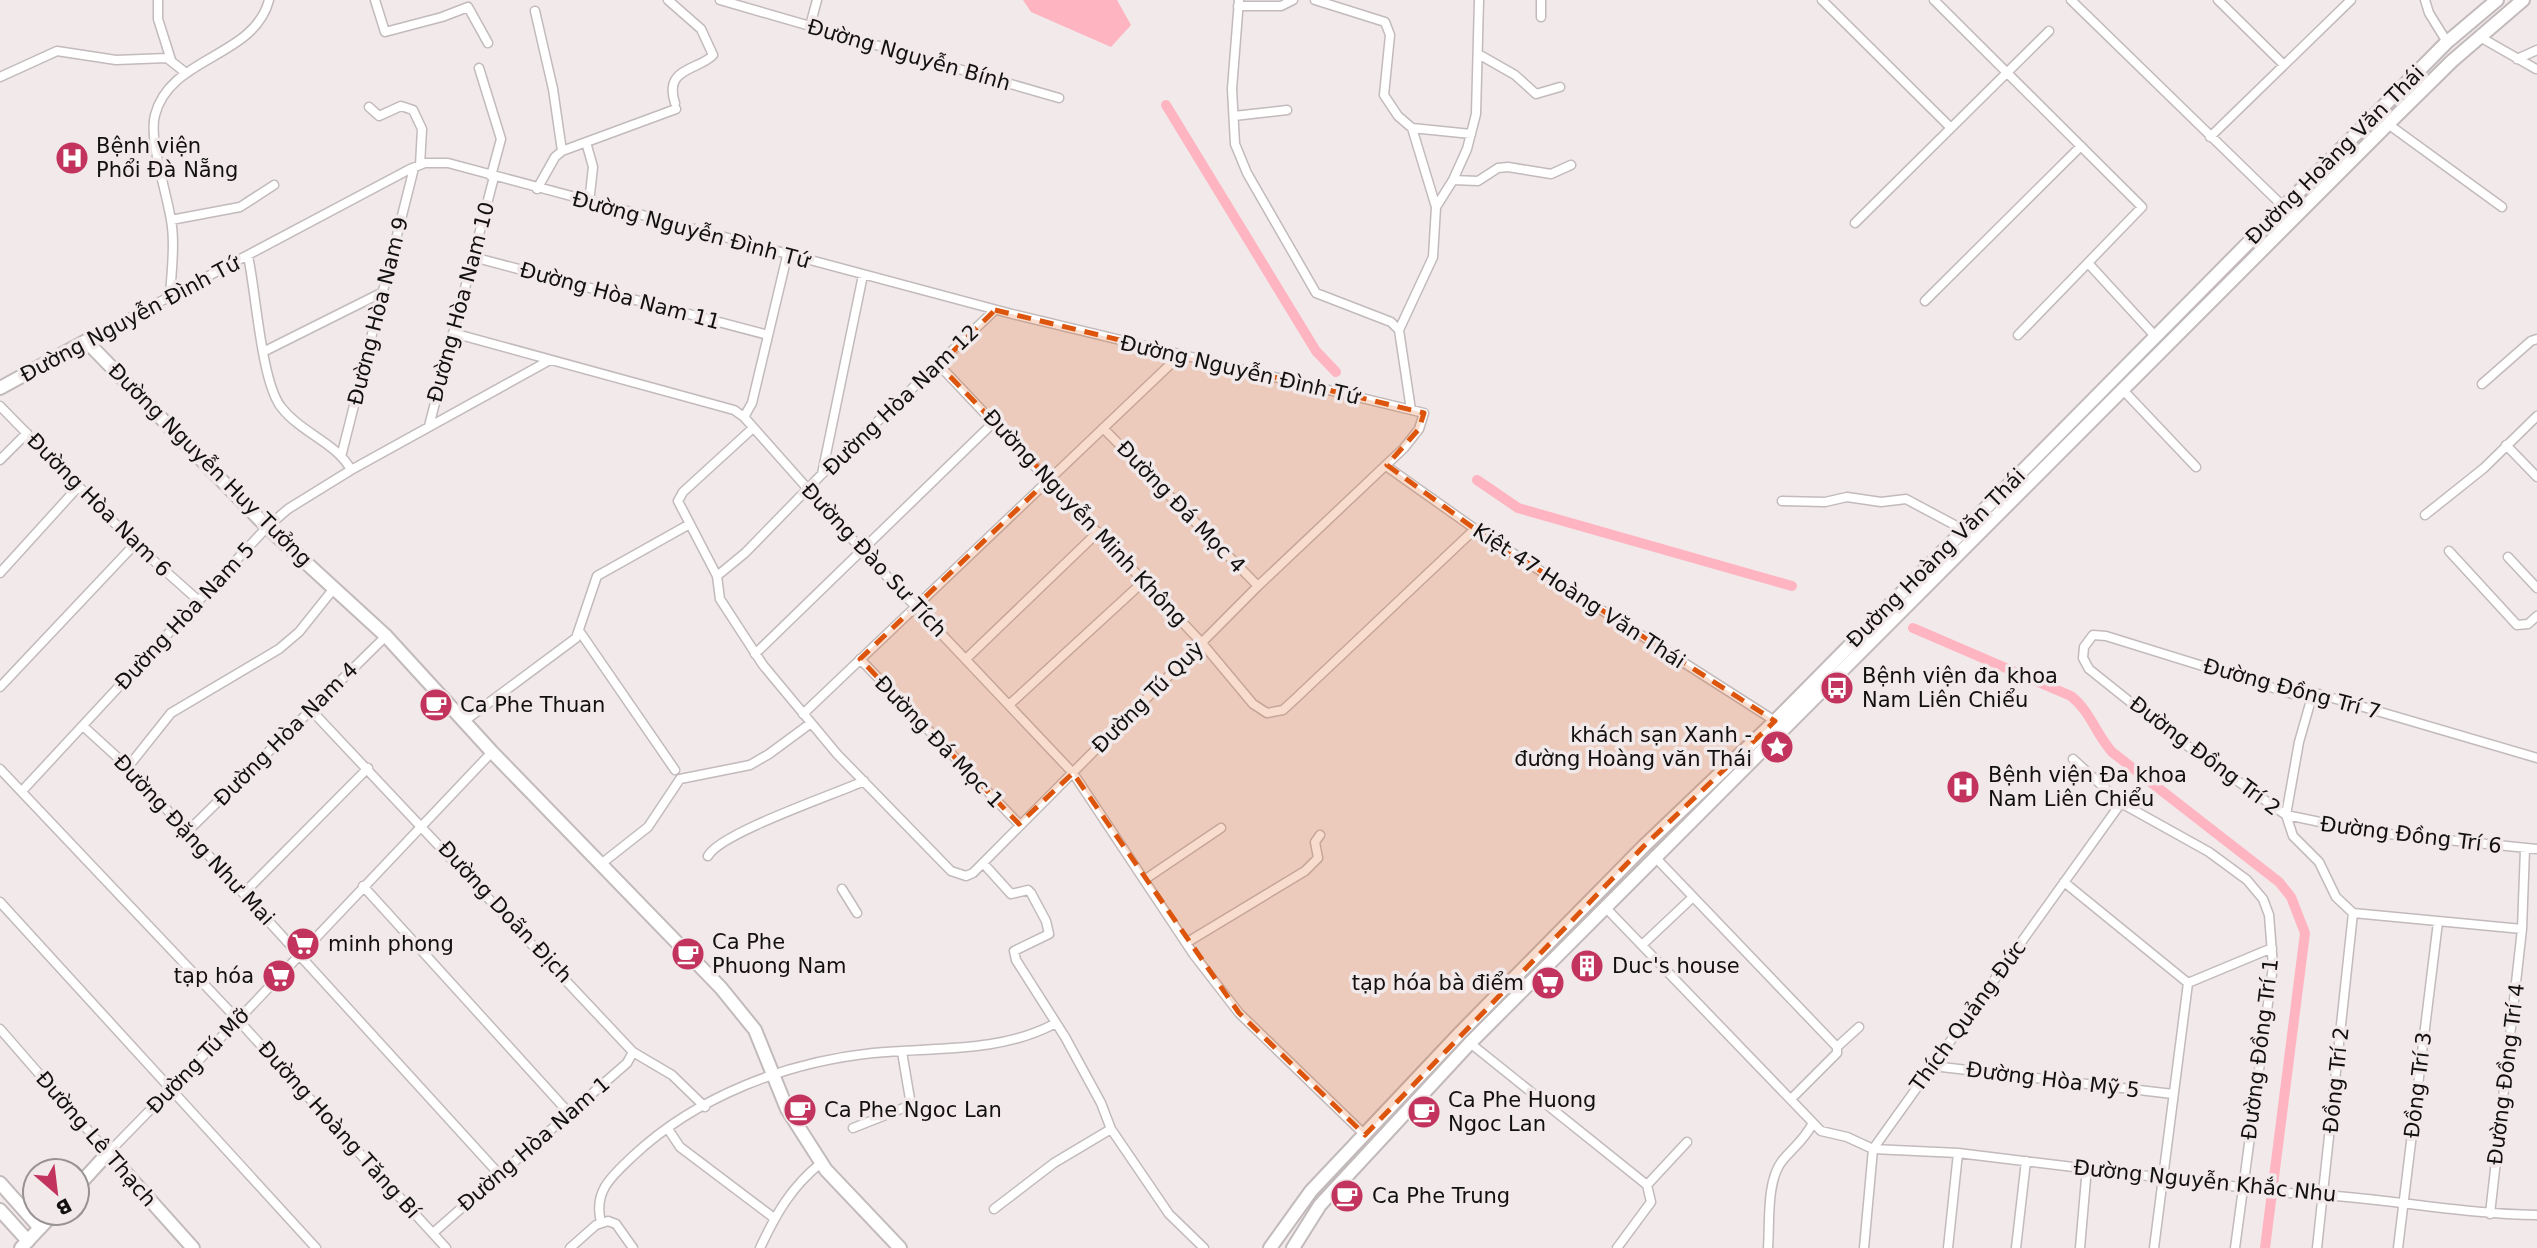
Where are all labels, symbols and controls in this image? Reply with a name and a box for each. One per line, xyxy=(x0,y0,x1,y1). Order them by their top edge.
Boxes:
street label: Đường Nguyễn Bính xyxy=(805,14,1014,96)
street label: Đường Hoàng Văn Thái xyxy=(2241,61,2429,249)
place label: Bệnh viện Phổi Đà Nẵng xyxy=(96,134,238,182)
hospital icon: Bệnh viện Phổi Đà Nẵng xyxy=(53,139,91,177)
street label: Đường Nguyễn Đình Tứ xyxy=(570,186,814,274)
street label: Đường Hòa Nam 10 xyxy=(423,199,499,405)
street label: Đường Hòa Nam 9 xyxy=(343,214,413,408)
street label: Đường Nguyễn Đình Tứ xyxy=(16,249,245,387)
street label: Đường Hòa Nam 11 xyxy=(517,258,723,334)
street label: Đường Hòa Nam 12 xyxy=(818,320,984,480)
street label: Đường Nguyễn Đình Tứ xyxy=(1118,330,1364,410)
street label: Đường Nguyễn Huy Tưởng xyxy=(103,358,317,572)
street label: Đường Nguyễn Minh Không xyxy=(978,404,1192,631)
street label: Đường Hòa Nam 6 xyxy=(22,428,176,582)
street label: Đường Đá Mọc 4 xyxy=(1112,436,1250,578)
street label: Đường Hoàng Văn Thái xyxy=(1842,464,2030,652)
street label: Đường Đào Sư Tích xyxy=(797,478,951,642)
street label: Kiệt 47 Hoàng Văn Thái xyxy=(1469,518,1689,674)
street label: Đường Hòa Nam 5 xyxy=(110,537,260,695)
street label: Đường Tú Quỳ xyxy=(1087,636,1209,758)
street label: Đường Đồng Trí 7 xyxy=(2201,654,2383,724)
street label: Đường Hòa Nam 4 xyxy=(209,657,363,811)
place label: Bệnh viện đa khoa Nam Liên Chiểu xyxy=(1862,664,2058,712)
bus stop icon: Bệnh viện đa khoa Nam Liên Chiểu xyxy=(1818,669,1856,707)
street label: Đường Đá Mọc 1 xyxy=(870,671,1008,813)
cafe icon: Ca Phe Thuan xyxy=(417,686,455,724)
street label: Đường Đồng Trí 2 xyxy=(2125,692,2285,820)
place label: Ca Phe Thuan xyxy=(460,693,605,717)
place label: khách sạn Xanh - đường Hoàng văn Thái xyxy=(1514,723,1752,771)
place icon: khách sạn Xanh - đường Hoàng văn Thái xyxy=(1758,728,1796,766)
street label: Đường Đặng Như Mai xyxy=(109,750,279,930)
place label: Bệnh viện Đa khoa Nam Liên Chiểu xyxy=(1988,763,2187,811)
hospital icon: Bệnh viện Đa khoa Nam Liên Chiểu xyxy=(1944,768,1982,806)
street label: Đường Đồng Trí 6 xyxy=(2319,812,2503,858)
street label: Đường Doãn Địch xyxy=(433,836,577,988)
supermarket icon: minh phong xyxy=(284,925,322,963)
place label: Ca Phe Phuong Nam xyxy=(712,930,846,978)
place label: minh phong xyxy=(328,932,454,956)
cafe icon: Ca Phe Phuong Nam xyxy=(669,935,707,973)
street label: Thích Quảng Đức xyxy=(1905,936,2031,1097)
building icon: Duc's house xyxy=(1568,947,1606,985)
place label: Duc's house xyxy=(1612,954,1740,978)
supermarket icon: tạp hóa xyxy=(260,957,298,995)
street label: Đường Đồng Trí 1 xyxy=(2237,957,2283,1141)
place label: tạp hóa xyxy=(174,964,254,988)
supermarket icon: tạp hóa bà điểm xyxy=(1529,964,1567,1002)
place label: tạp hóa bà điểm xyxy=(1352,971,1524,995)
street label: Đường Đồng Trí 4 xyxy=(2483,982,2529,1166)
street label: Đường Tú Mỡ xyxy=(142,1004,254,1118)
street label: Đồng Trí 2 xyxy=(2318,1026,2354,1134)
street label: Đồng Trí 3 xyxy=(2400,1031,2436,1139)
street label: Đường Hoàng Tăng Bí xyxy=(253,1037,426,1224)
street label: Đường Hòa Mỹ 5 xyxy=(1965,1057,2141,1103)
street label: Đường Lê Thạch xyxy=(31,1067,161,1211)
street label: Đường Hòa Nam 1 xyxy=(453,1072,615,1216)
place label: Ca Phe Huong Ngoc Lan xyxy=(1448,1088,1596,1136)
cafe icon: Ca Phe Ngoc Lan xyxy=(781,1091,819,1129)
cafe icon: Ca Phe Huong Ngoc Lan xyxy=(1405,1093,1443,1131)
place label: Ca Phe Ngoc Lan xyxy=(824,1098,1002,1122)
street label: Đường Nguyễn Khắc Nhu xyxy=(2072,1154,2338,1207)
north arrow xyxy=(21,1157,91,1227)
cafe icon: Ca Phe Trung xyxy=(1328,1177,1366,1215)
place label: Ca Phe Trung xyxy=(1372,1184,1510,1208)
text: B xyxy=(52,1194,76,1220)

